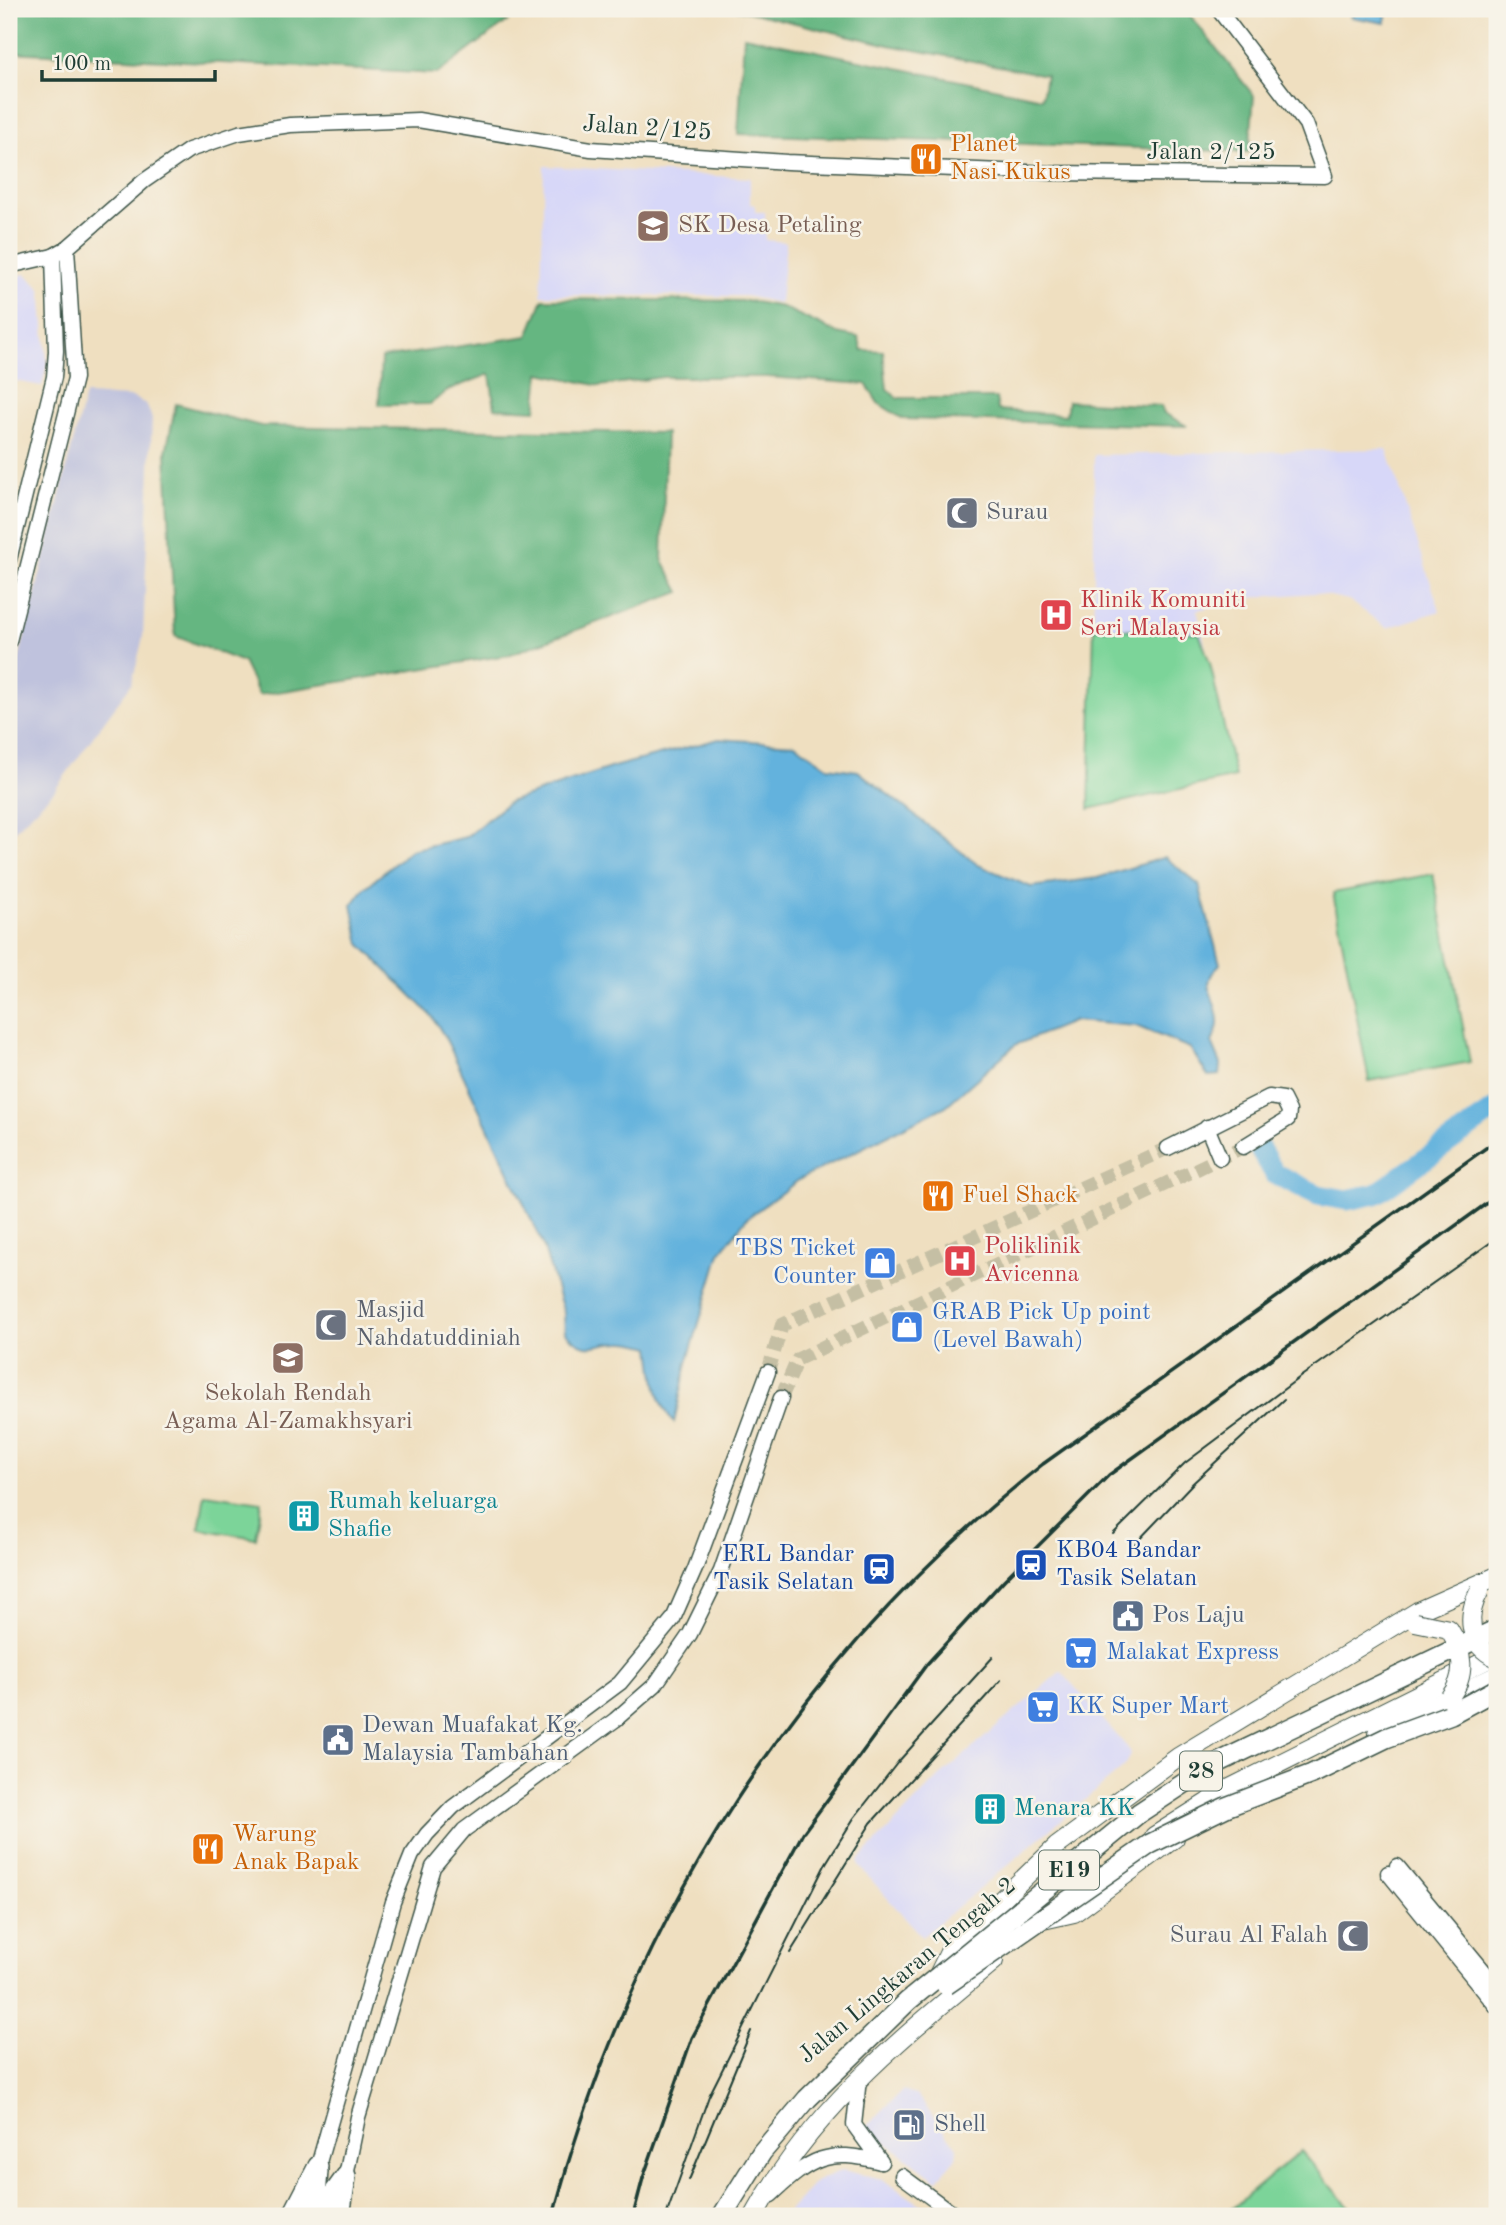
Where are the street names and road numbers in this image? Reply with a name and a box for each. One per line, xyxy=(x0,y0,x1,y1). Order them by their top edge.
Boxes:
street label: Jalan 2/125 xyxy=(582,113,712,145)
street label: Jalan 2/125 xyxy=(1146,141,1276,165)
road number: 28 xyxy=(1180,1752,1222,1790)
road number: E19 xyxy=(1039,1851,1099,1890)
street label: Jalan Lingkaran Tengah 2 xyxy=(795,1873,1021,2069)

